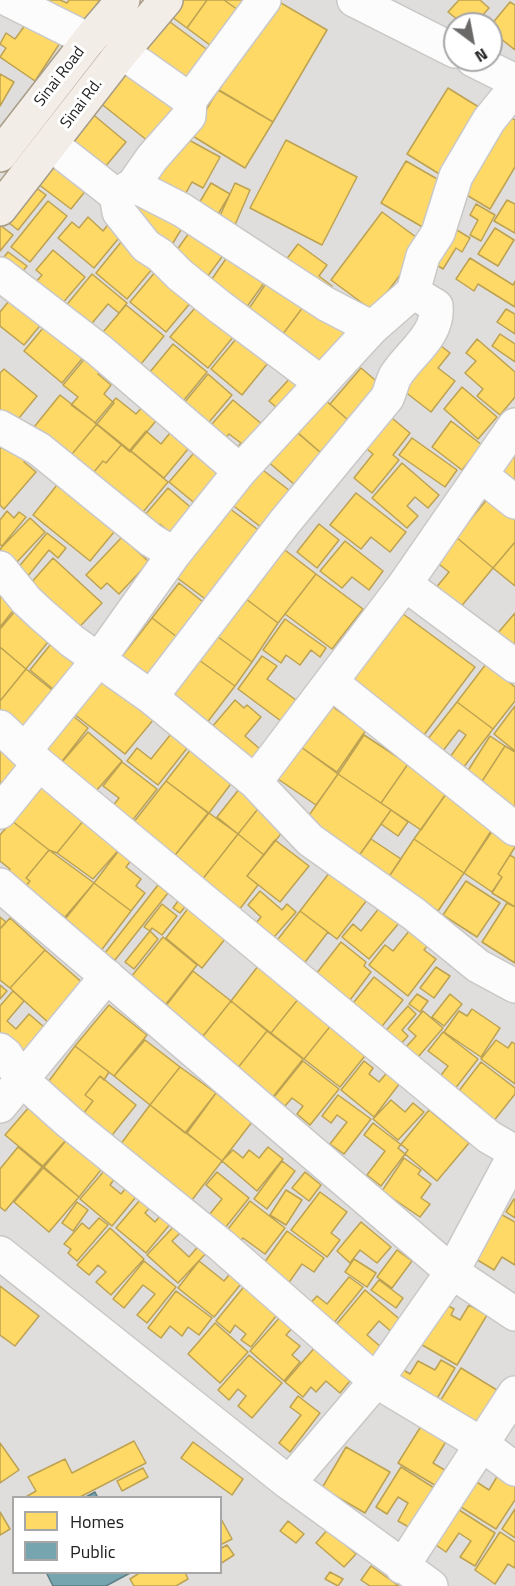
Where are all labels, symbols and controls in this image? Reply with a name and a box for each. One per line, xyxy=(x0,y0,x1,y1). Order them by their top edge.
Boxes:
north arrow xyxy=(443,12,503,72)
text: N xyxy=(470,42,493,69)
street label: Sinai Road xyxy=(31,43,89,111)
street label: Sinai Rd. xyxy=(57,75,107,133)
legend xyxy=(12,1496,222,1574)
text: Homes xyxy=(70,1508,124,1535)
text: Public xyxy=(70,1538,116,1565)

